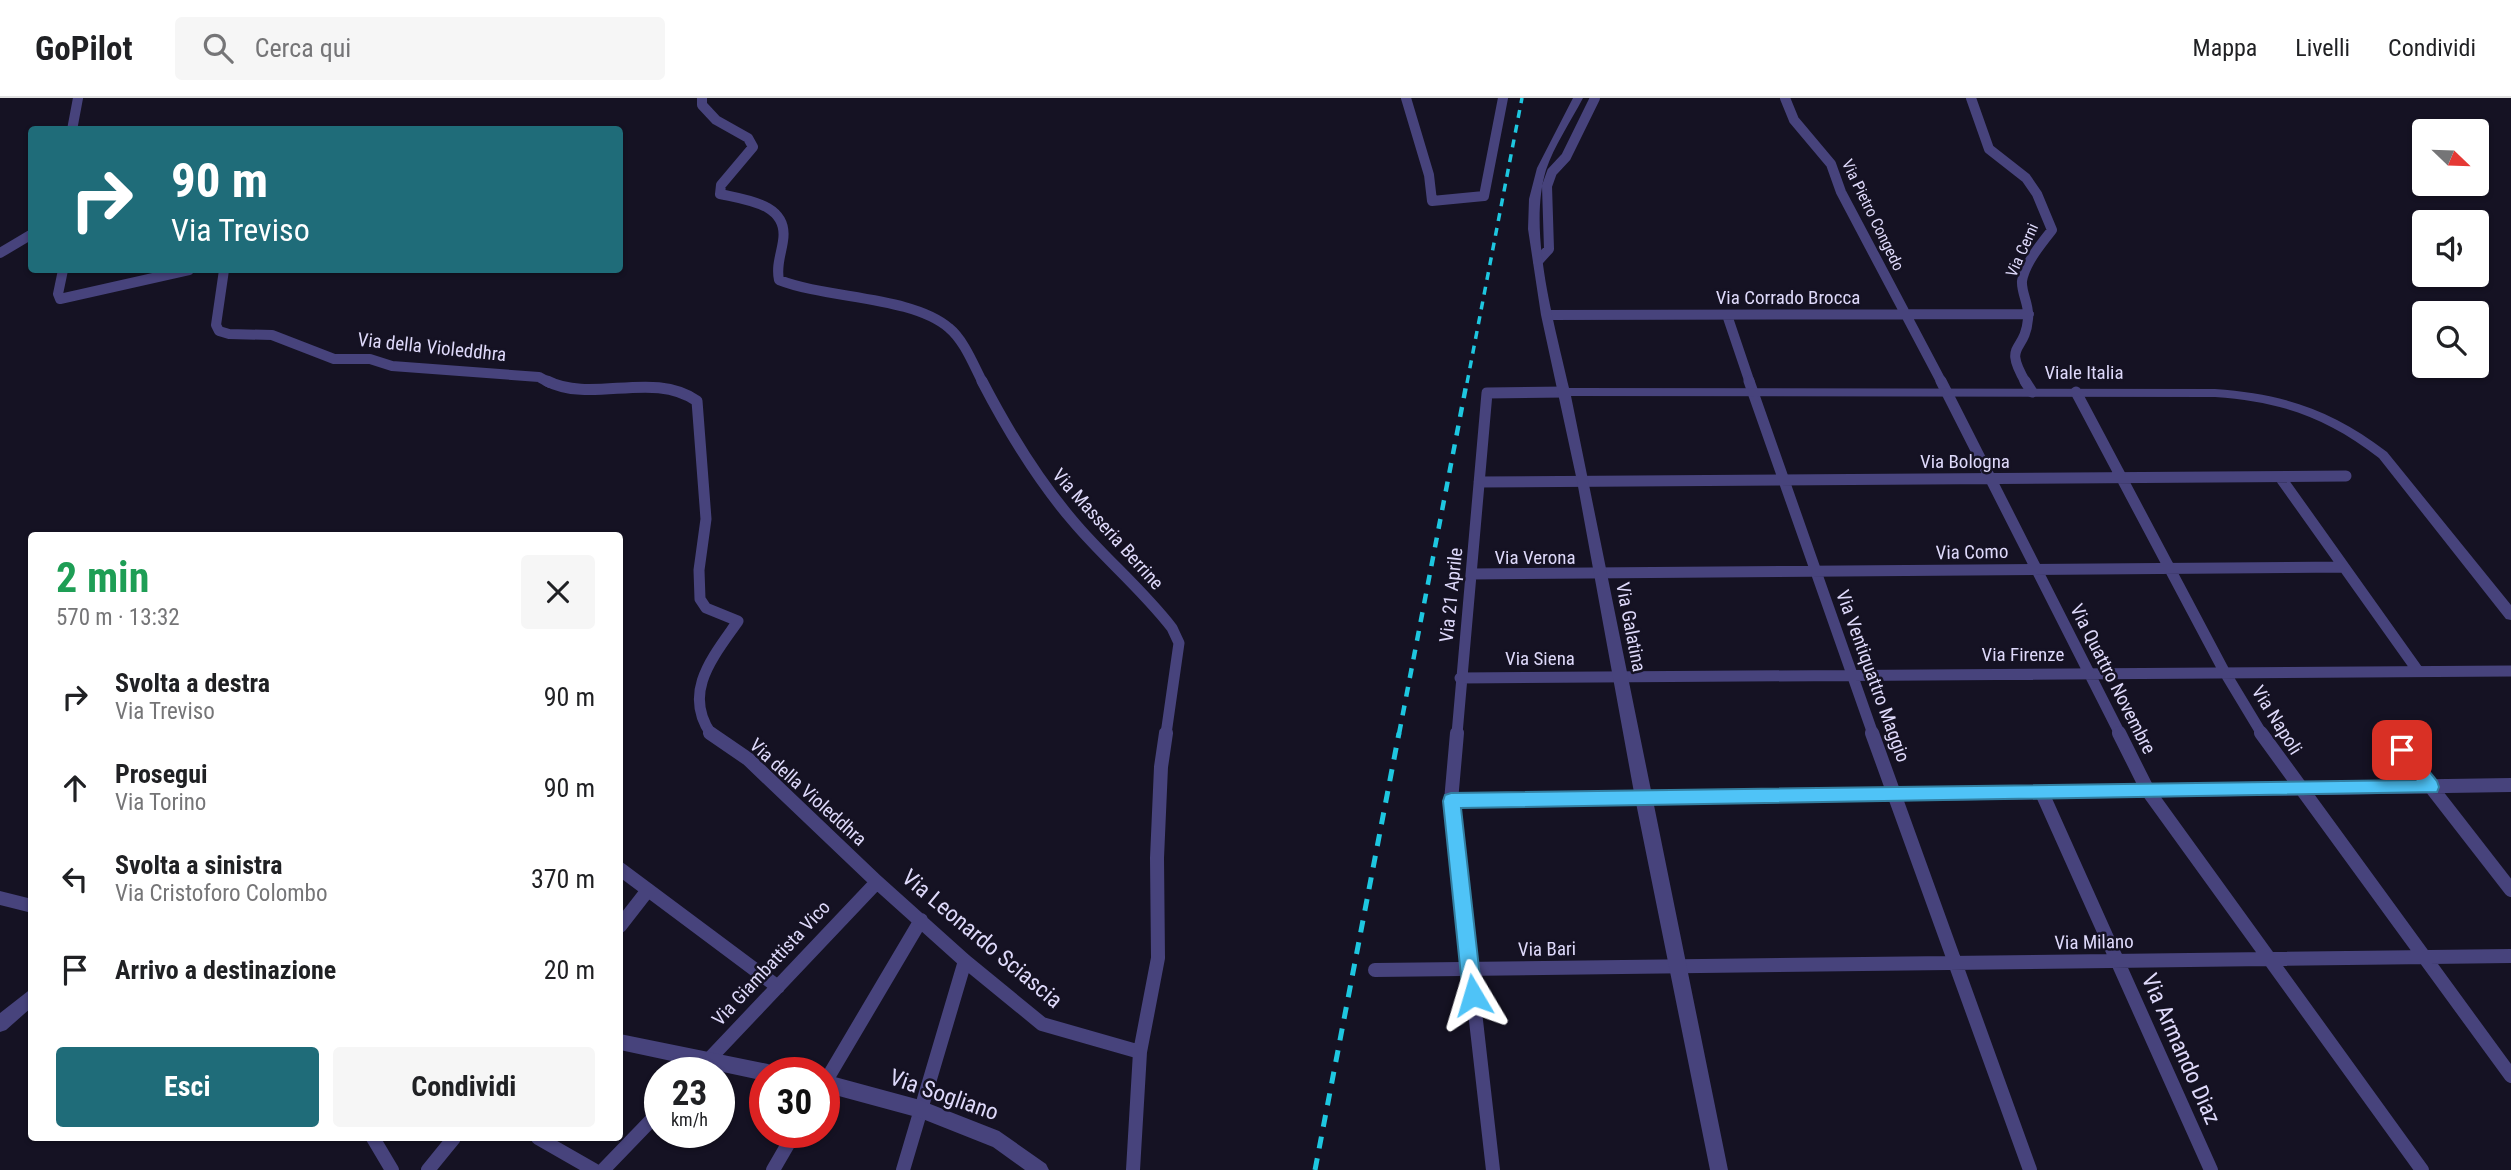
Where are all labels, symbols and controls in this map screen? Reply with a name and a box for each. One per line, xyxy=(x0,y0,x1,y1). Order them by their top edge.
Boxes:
search box xyxy=(175,17,665,80)
text: GoPilot xyxy=(35,29,133,68)
icon: search xyxy=(199,29,237,67)
text: Cerca qui xyxy=(255,33,351,63)
text: Mappa xyxy=(2193,34,2257,62)
text: Livelli xyxy=(2295,34,2350,62)
text: Condividi xyxy=(2388,34,2476,62)
north arrow xyxy=(2412,119,2488,196)
map controls xyxy=(2412,119,2489,378)
text: 90 m xyxy=(171,152,268,209)
icon: right xyxy=(56,154,147,245)
street label: Via Pietro Congedo xyxy=(1838,156,1908,274)
button: sound xyxy=(2412,210,2489,287)
text: Via Treviso xyxy=(171,211,310,249)
street label: Via Cerni xyxy=(2002,220,2042,280)
street label: Via Corrado Brocca xyxy=(1716,286,1860,309)
button: search xyxy=(2412,301,2489,378)
street label: Via della Violeddhra xyxy=(357,328,507,366)
street label: Viale Italia xyxy=(2044,361,2124,384)
street label: Via Bologna xyxy=(1920,450,2010,473)
street label: Via Masseria Berrine xyxy=(1048,464,1168,594)
street label: Via Como xyxy=(1935,540,2009,564)
street label: Via 21 Aprile xyxy=(1435,546,1467,644)
street label: Via Verona xyxy=(1494,546,1576,569)
text: 2 min xyxy=(56,553,149,602)
button: close xyxy=(521,555,595,629)
street label: Via Galatina xyxy=(1611,580,1651,674)
street label: Via Ventiquattro Maggio xyxy=(1831,587,1915,765)
street label: Via Quattro Novembre xyxy=(2065,600,2161,758)
text: 570 m · 13:32 xyxy=(56,604,180,631)
street label: Via Firenze xyxy=(1982,643,2064,666)
street label: Via Siena xyxy=(1505,647,1575,670)
text: Svolta a destra xyxy=(115,668,270,698)
icon: right xyxy=(56,678,94,716)
street label: Via Napoli xyxy=(2247,681,2307,759)
text: 90 m xyxy=(544,682,595,712)
text: Via Treviso xyxy=(115,698,215,725)
pin xyxy=(2372,720,2432,780)
icon: arrive xyxy=(2383,731,2421,769)
street label: Via della Violeddhra xyxy=(745,733,871,851)
text: Prosegui xyxy=(115,759,208,789)
icon: ahead xyxy=(56,769,94,807)
text: 90 m xyxy=(544,773,595,803)
text: Via Torino xyxy=(115,789,206,816)
text: Svolta a sinistra xyxy=(115,850,282,880)
icon: left xyxy=(56,860,94,898)
text: 370 m xyxy=(531,864,595,894)
street label: Via Leonardo Sciascia xyxy=(896,864,1068,1014)
text: Via Cristoforo Colombo xyxy=(115,880,327,907)
street label: Via Giambattista Vico xyxy=(707,896,835,1030)
street label: Via Milano xyxy=(2054,930,2134,954)
street label: Via Bari xyxy=(1518,937,1576,961)
icon: arrive xyxy=(56,951,94,989)
text: Arrivo a destinazione xyxy=(115,955,336,985)
text: 20 m xyxy=(544,955,595,985)
position arrow xyxy=(1436,958,1510,1032)
street label: Via Armando Diaz xyxy=(2136,970,2226,1128)
button: Esci xyxy=(56,1047,319,1127)
button: Condividi xyxy=(333,1047,595,1127)
speed limit sign: 30 xyxy=(749,1057,840,1148)
street label: Via Sogliano xyxy=(886,1064,1002,1126)
text: 23 xyxy=(672,1073,707,1114)
text: km/h xyxy=(671,1109,708,1130)

